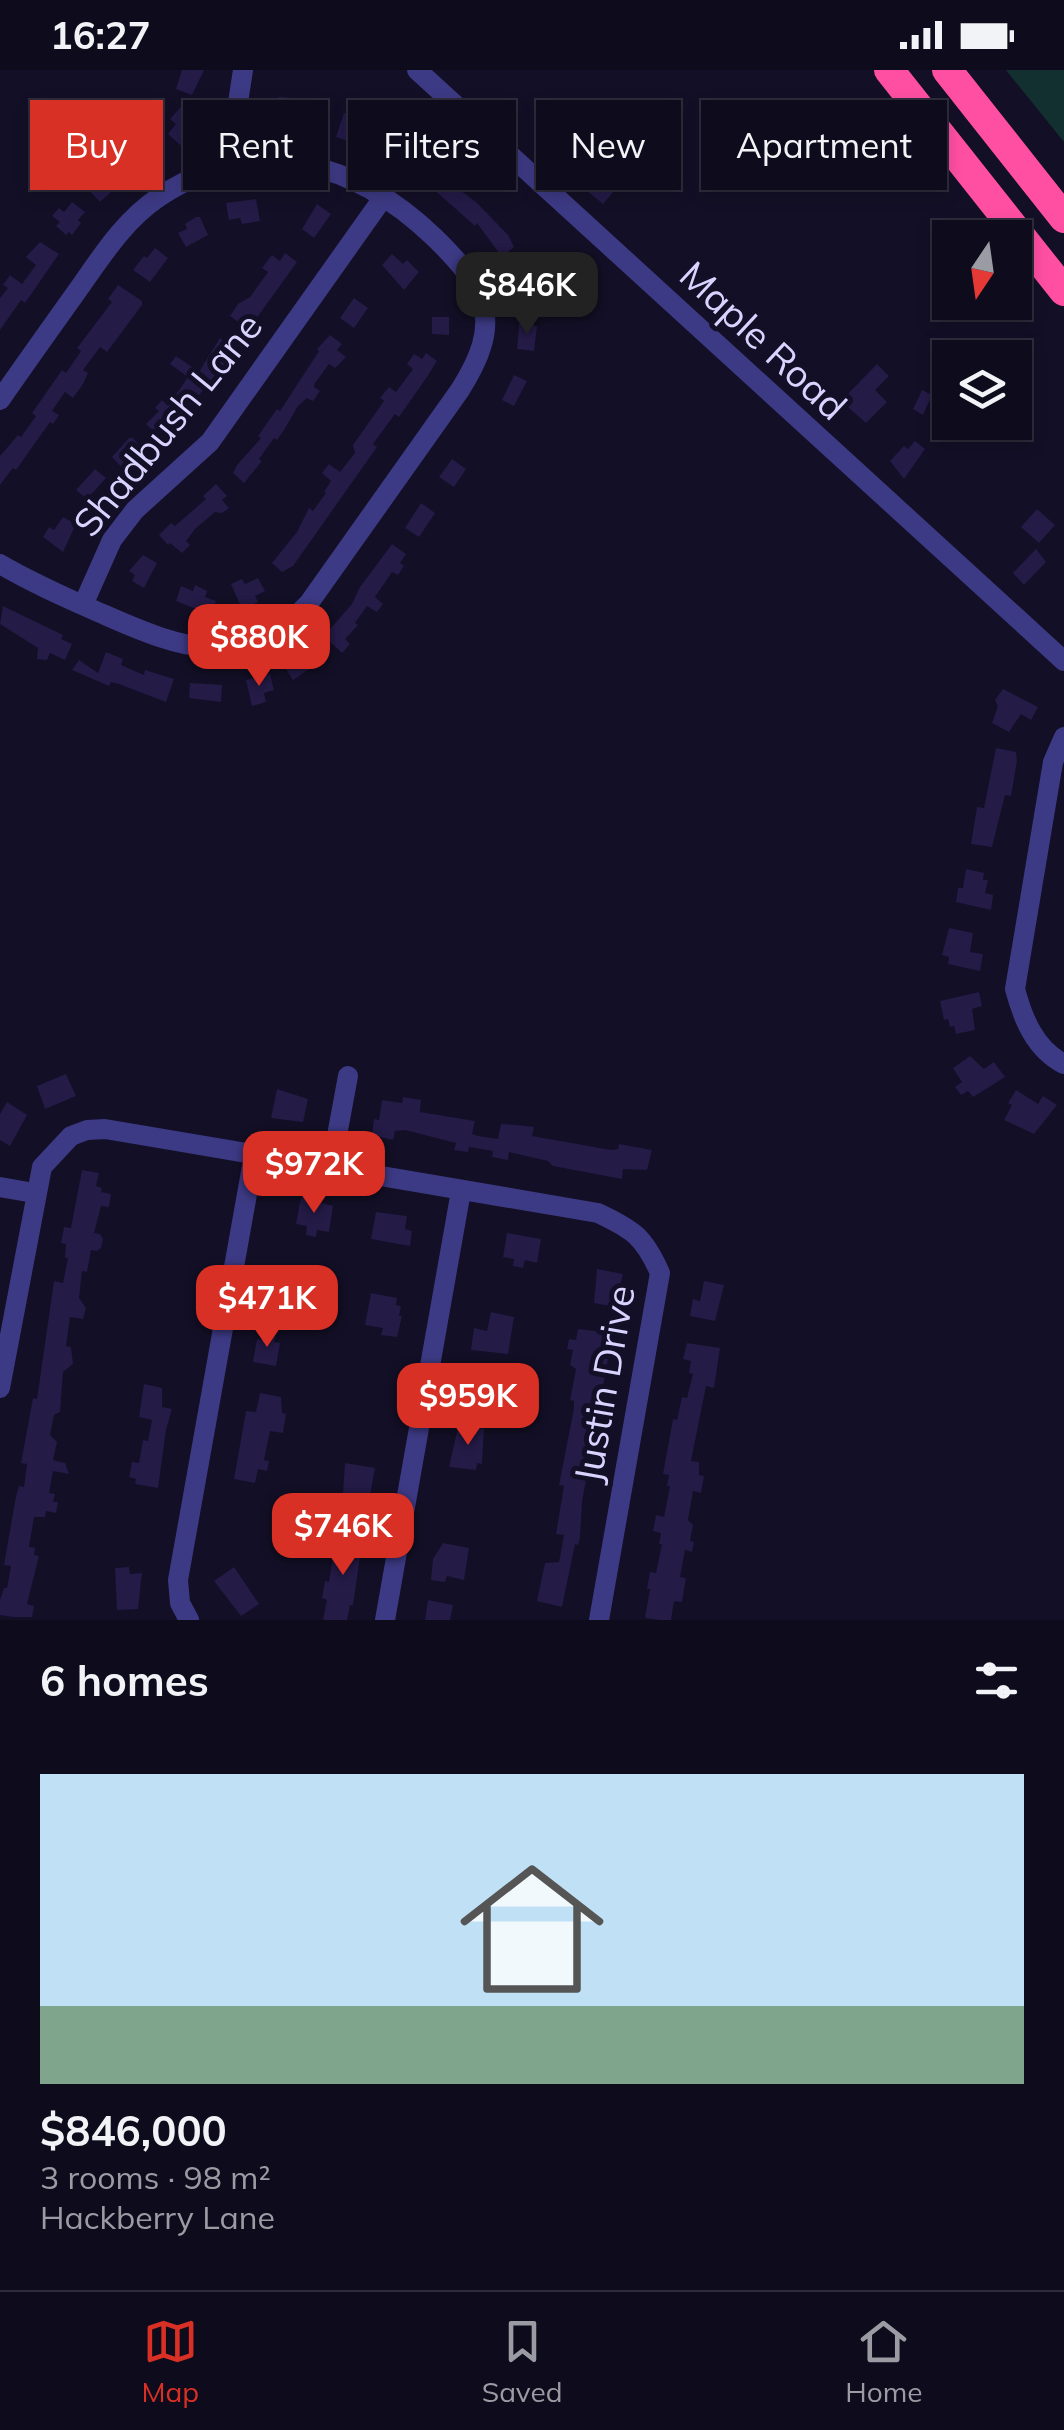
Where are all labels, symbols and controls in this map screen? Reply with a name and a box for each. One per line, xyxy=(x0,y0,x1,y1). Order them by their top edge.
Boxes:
text: 16:27 xyxy=(50,11,151,59)
chip: Buy xyxy=(30,100,163,190)
chip: Rent xyxy=(183,100,328,190)
chip: Filters xyxy=(348,100,516,190)
chip: New xyxy=(536,100,681,190)
chip: Apartment xyxy=(701,100,947,190)
north arrow xyxy=(932,220,1032,320)
map controls xyxy=(932,220,1032,440)
street label: Maple Road xyxy=(670,251,857,430)
pin: $846K xyxy=(457,252,597,337)
text: $846K xyxy=(478,264,576,304)
street label: Shadbush Lane xyxy=(62,303,272,546)
button: layers xyxy=(932,340,1032,440)
pin: $880K xyxy=(189,604,329,689)
text: $880K xyxy=(210,616,308,656)
pin: $972K xyxy=(244,1131,384,1216)
text: $972K xyxy=(265,1143,363,1183)
pin: $471K xyxy=(197,1265,337,1350)
text: $471K xyxy=(218,1277,316,1317)
street label: Justin Drive xyxy=(563,1281,645,1486)
pin: $959K xyxy=(398,1363,538,1448)
text: $959K xyxy=(419,1375,517,1415)
pin: $746K xyxy=(273,1493,413,1578)
text: $746K xyxy=(294,1505,392,1545)
icon: filters xyxy=(969,1653,1024,1708)
text: 6 homes xyxy=(40,1654,209,1707)
icon: home xyxy=(442,1839,622,2019)
text: $846,000 xyxy=(40,2104,227,2157)
text: 3 rooms · 98 m² xyxy=(40,2157,271,2197)
text: Hackberry Lane xyxy=(40,2197,275,2237)
tab: Map xyxy=(141,2314,199,2409)
tab: Saved xyxy=(482,2314,563,2409)
tab: Home xyxy=(845,2314,923,2409)

